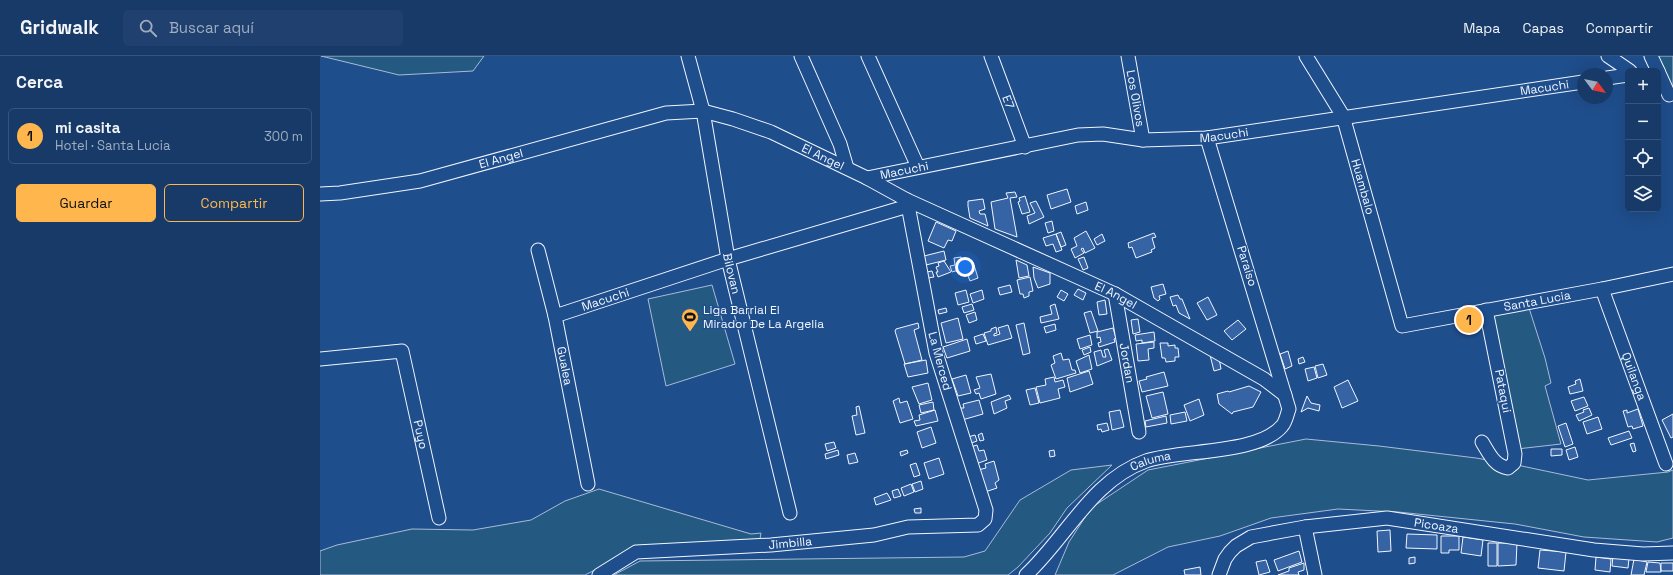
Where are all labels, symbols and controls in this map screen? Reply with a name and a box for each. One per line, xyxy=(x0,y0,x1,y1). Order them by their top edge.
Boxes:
search box xyxy=(123,10,403,46)
text: Gridwalk xyxy=(20,15,99,40)
icon: search xyxy=(137,17,159,39)
text: Buscar aquí xyxy=(169,18,254,37)
text: Mapa xyxy=(1463,19,1500,37)
text: Capas xyxy=(1522,19,1564,37)
text: Compartir xyxy=(1586,19,1653,37)
north arrow xyxy=(1577,68,1613,104)
map controls xyxy=(1625,68,1661,212)
button: + xyxy=(1625,68,1661,104)
street label: Los Olivos xyxy=(1123,69,1148,128)
text: Cerca xyxy=(16,71,63,93)
street label: Macuchi xyxy=(1519,76,1570,99)
street label: E7 xyxy=(998,93,1018,111)
button: − xyxy=(1625,104,1661,140)
text: mi casita xyxy=(55,118,120,137)
street label: Macuchi xyxy=(1199,124,1250,146)
text: 1 xyxy=(27,128,33,145)
text: 300 m xyxy=(264,128,303,145)
text: Hotel · Santa Lucia xyxy=(55,137,170,154)
street label: El Angel xyxy=(799,140,847,174)
button: locate xyxy=(1625,140,1661,176)
street label: El Angel xyxy=(477,145,525,172)
street label: Huambalo xyxy=(1347,157,1378,217)
street label: Macuchi xyxy=(879,158,930,183)
button: layers xyxy=(1625,176,1661,212)
button: Guardar xyxy=(16,184,156,222)
button: Compartir xyxy=(164,184,304,222)
street label: Paraiso xyxy=(1233,244,1261,288)
street label: Bilovan xyxy=(719,252,744,296)
your location xyxy=(955,257,975,277)
street label: El Angel xyxy=(1092,278,1140,313)
street label: Macuchi xyxy=(579,284,631,315)
street label: Santa Lucia xyxy=(1502,287,1572,315)
place label: Liga Barrial El Mirador De La Argelia xyxy=(703,302,824,332)
pin: 1 xyxy=(1456,305,1482,335)
sports icon: Liga Barrial El Mirador De La Argelia xyxy=(680,307,700,332)
street label: La Merced xyxy=(924,330,956,392)
street label: Jordan xyxy=(1116,342,1138,384)
street label: Gualea xyxy=(553,345,576,387)
street label: Quilanga xyxy=(1618,350,1650,403)
street label: Pataqui xyxy=(1491,368,1515,414)
street label: Puyo xyxy=(410,419,432,451)
street label: Caluma xyxy=(1127,448,1172,475)
street label: Picoaza xyxy=(1413,514,1460,537)
street label: Jimbilla xyxy=(768,533,813,553)

